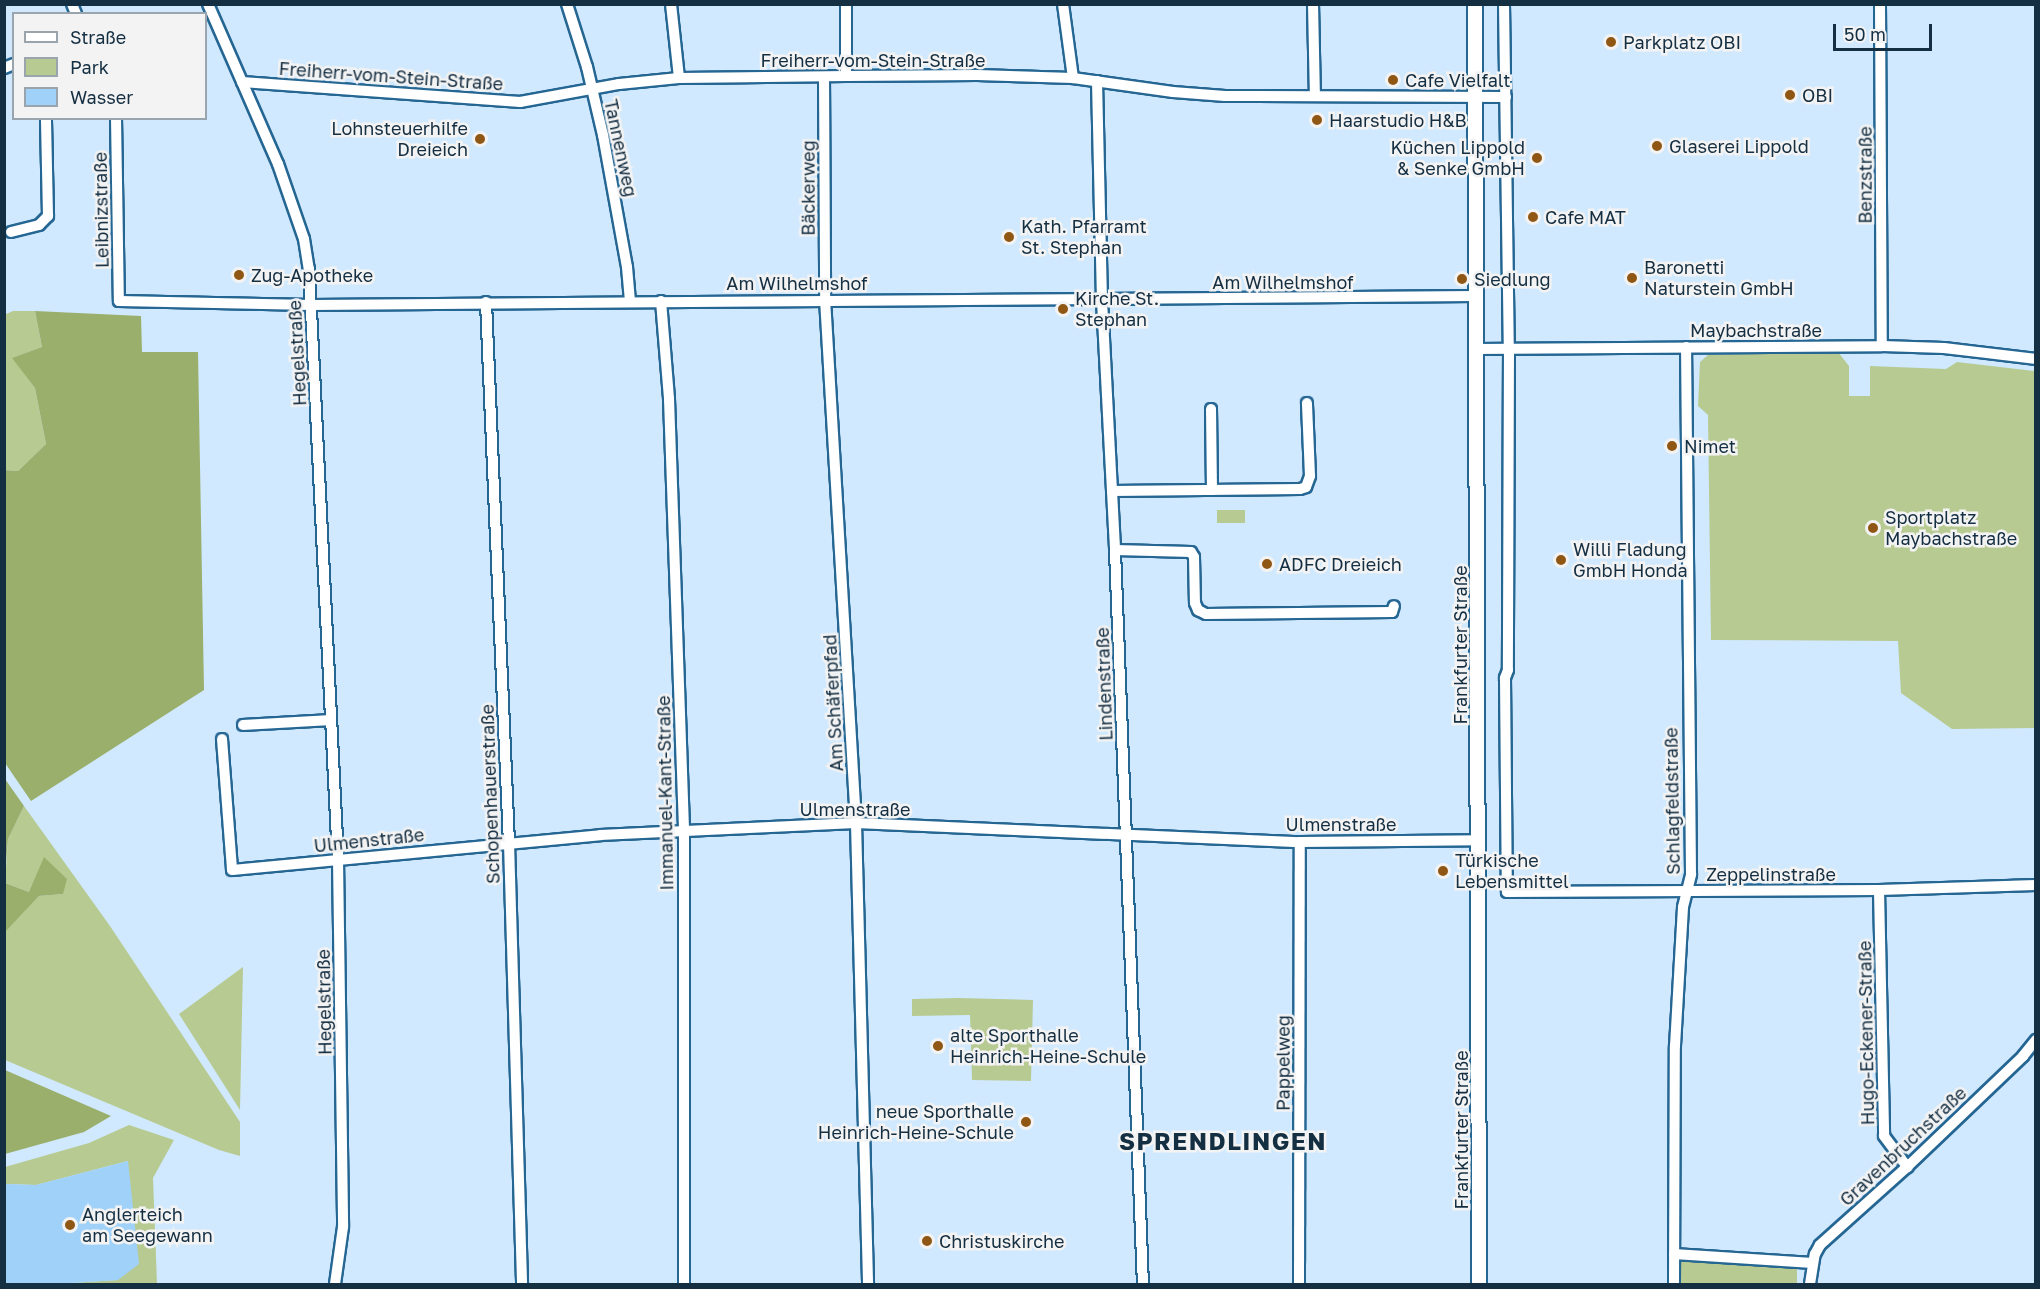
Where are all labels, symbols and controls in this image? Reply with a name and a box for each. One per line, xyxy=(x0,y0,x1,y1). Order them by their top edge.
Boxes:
legend xyxy=(12,12,207,120)
scale bar xyxy=(1836,12,1935,50)
text: 50 m xyxy=(1844,23,1886,45)
text: Straße xyxy=(70,26,126,48)
place label: Parkplatz OBI xyxy=(1623,31,1741,53)
marker: Parkplatz OBI xyxy=(1604,35,1618,49)
street label: Freiherr-vom-Stein-Straße xyxy=(761,49,985,71)
text: Park xyxy=(70,56,109,78)
street label: Freiherr-vom-Stein-Straße xyxy=(278,57,504,95)
place label: Cafe Vielfalt xyxy=(1405,69,1510,91)
marker: Cafe Vielfalt xyxy=(1386,73,1400,87)
place label: OBI xyxy=(1802,84,1833,106)
text: Wasser xyxy=(70,86,133,108)
marker: OBI xyxy=(1783,88,1797,102)
street label: Tannenweg xyxy=(600,97,642,199)
place label: Haarstudio H&B xyxy=(1329,109,1467,131)
marker: Haarstudio H&B xyxy=(1310,113,1324,127)
place label: Lohnsteuerhilfe Dreieich xyxy=(331,118,468,160)
street label: Benzstraße xyxy=(1854,126,1876,224)
marker: Lohnsteuerhilfe Dreieich xyxy=(473,132,487,146)
place label: Glaserei Lippold xyxy=(1669,135,1809,157)
place label: Küchen Lippold & Senke GmbH xyxy=(1390,137,1525,180)
marker: Glaserei Lippold xyxy=(1650,139,1664,153)
street label: Bäckerweg xyxy=(797,140,819,236)
marker: Küchen Lippold & Senke GmbH xyxy=(1530,151,1544,165)
street label: Leibnizstraße xyxy=(89,152,113,268)
place label: Cafe MAT xyxy=(1545,206,1626,228)
marker: Cafe MAT xyxy=(1526,210,1540,224)
place label: Kath. Pfarramt St. Stephan xyxy=(1021,216,1147,258)
marker: Kath. Pfarramt St. Stephan xyxy=(1002,230,1016,244)
place label: Baronetti Naturstein GmbH xyxy=(1644,257,1794,300)
place label: Zug-Apotheke xyxy=(251,264,373,286)
marker: Zug-Apotheke xyxy=(232,268,246,282)
place label: Siedlung xyxy=(1474,268,1551,290)
street label: Am Wilhelmshof xyxy=(1212,271,1354,293)
marker: Baronetti Naturstein GmbH xyxy=(1625,271,1639,285)
street label: Am Wilhelmshof xyxy=(726,272,868,294)
marker: Siedlung xyxy=(1455,272,1469,286)
place label: Kirche St. Stephan xyxy=(1075,288,1159,330)
street label: Hegelstraße xyxy=(283,299,311,407)
marker: Kirche St. Stephan xyxy=(1056,302,1070,316)
street label: Maybachstraße xyxy=(1690,319,1822,341)
place label: Nimet xyxy=(1684,435,1736,457)
marker: Nimet xyxy=(1665,439,1679,453)
place label: Sportplatz Maybachstraße xyxy=(1885,507,2017,550)
marker: Sportplatz Maybachstraße xyxy=(1866,521,1880,535)
place label: Willi Fladung GmbH Honda xyxy=(1573,539,1688,582)
place label: ADFC Dreieich xyxy=(1279,553,1402,575)
marker: Willi Fladung GmbH Honda xyxy=(1554,553,1568,567)
marker: ADFC Dreieich xyxy=(1260,557,1274,571)
street label: Frankfurter Straße xyxy=(1449,565,1471,725)
street label: Lindenstraße xyxy=(1091,627,1117,741)
street label: Am Schäferpfad xyxy=(819,634,847,772)
street label: Immanuel-Kant-Straße xyxy=(652,695,678,891)
street label: Schopenhauerstraße xyxy=(476,704,504,884)
street label: Schlagfeldstraße xyxy=(1660,727,1684,875)
street label: Ulmenstraße xyxy=(800,798,910,820)
street label: Ulmenstraße xyxy=(1286,813,1396,835)
street label: Ulmenstraße xyxy=(313,823,425,857)
place label: Türkische Lebensmittel xyxy=(1455,850,1569,892)
street label: Zeppelinstraße xyxy=(1706,863,1836,885)
marker: Türkische Lebensmittel xyxy=(1436,864,1450,878)
street label: Hugo-Eckener-Straße xyxy=(1854,940,1878,1126)
street label: Hegelstraße xyxy=(312,949,336,1055)
street label: Pappelweg xyxy=(1272,1015,1294,1111)
place label: alte Sporthalle Heinrich-Heine-Schule xyxy=(950,1025,1146,1068)
marker: alte Sporthalle Heinrich-Heine-Schule xyxy=(931,1039,945,1053)
street label: Frankfurter Straße xyxy=(1450,1050,1472,1210)
street label: Gravenbruchstraße xyxy=(1835,1082,1971,1210)
place label: neue Sporthalle Heinrich-Heine-Schule xyxy=(818,1101,1014,1144)
marker: neue Sporthalle Heinrich-Heine-Schule xyxy=(1019,1115,1033,1129)
district label: SPRENDLINGEN xyxy=(1119,1127,1327,1155)
place label: Anglerteich am Seegewann xyxy=(82,1204,213,1246)
marker: Anglerteich am Seegewann xyxy=(63,1218,77,1232)
place label: Christuskirche xyxy=(939,1230,1064,1252)
marker: Christuskirche xyxy=(920,1234,934,1248)

